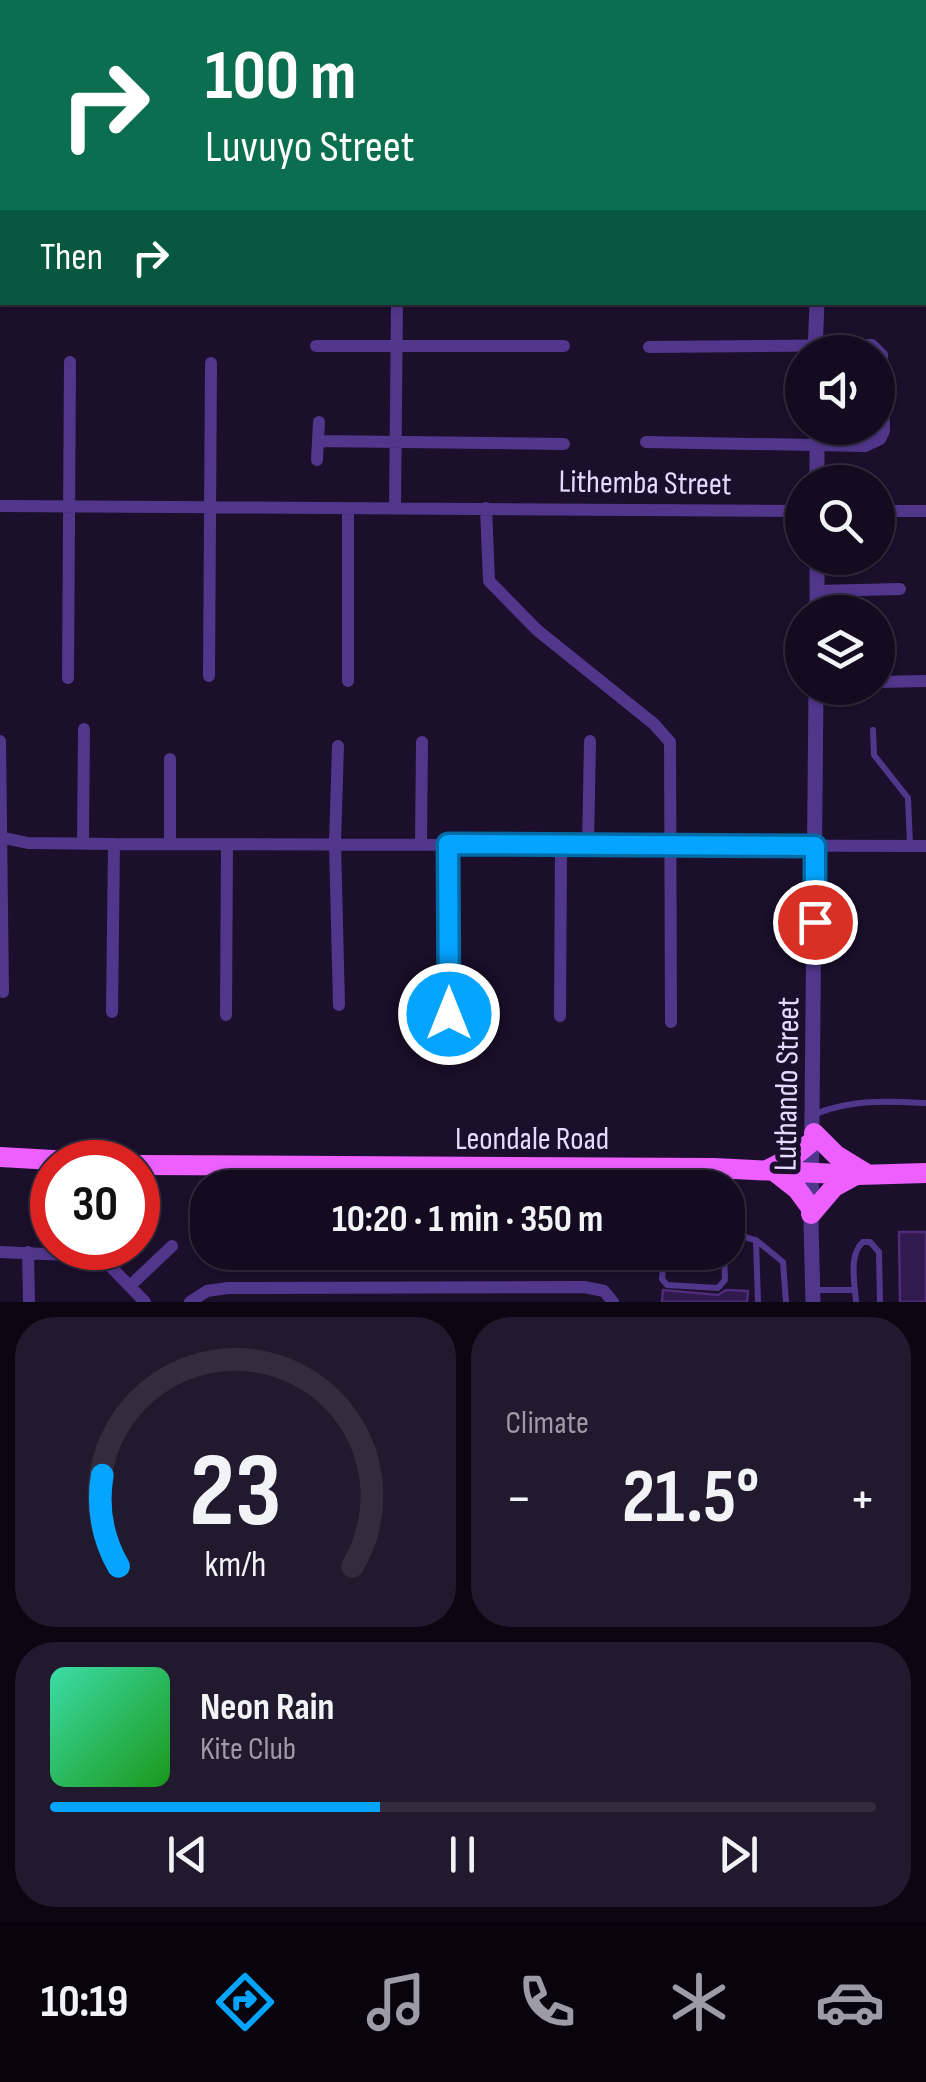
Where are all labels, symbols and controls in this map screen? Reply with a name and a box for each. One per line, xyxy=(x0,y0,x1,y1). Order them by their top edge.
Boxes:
text: 100 m xyxy=(205,35,356,119)
icon: right xyxy=(40,40,170,170)
text: Luvuyo Street xyxy=(205,120,414,175)
icon: right xyxy=(123,230,178,285)
text: Then xyxy=(40,235,103,280)
map controls xyxy=(785,335,895,705)
button: sound xyxy=(785,335,895,445)
street label: Lithemba Street xyxy=(558,462,732,505)
button: search xyxy=(785,465,895,575)
button: layers xyxy=(785,595,895,705)
pin xyxy=(773,880,858,965)
icon: arrive xyxy=(788,895,843,950)
position arrow xyxy=(397,962,501,1066)
street label: Luthando Street xyxy=(766,997,809,1171)
street label: Leondale Road xyxy=(455,1120,609,1159)
speed limit sign: 30 xyxy=(30,1140,160,1270)
text: 10:20 · 1 min · 350 m xyxy=(332,1197,603,1242)
text: Climate xyxy=(506,1404,589,1443)
text: 23 xyxy=(189,1430,281,1555)
text: 21.5° xyxy=(622,1453,760,1544)
text: − xyxy=(506,1466,532,1533)
text: + xyxy=(849,1466,876,1533)
text: km/h xyxy=(204,1544,266,1587)
text: Neon Rain xyxy=(200,1685,334,1730)
text: Kite Club xyxy=(200,1730,296,1769)
icon: previous xyxy=(160,1827,215,1882)
icon: pause xyxy=(435,1827,490,1882)
icon: next xyxy=(711,1827,766,1882)
icon: directions xyxy=(210,1967,280,2037)
icon: music xyxy=(361,1967,431,2037)
icon: phone xyxy=(512,1967,582,2037)
icon: climate xyxy=(664,1967,734,2037)
icon: car xyxy=(815,1967,885,2037)
text: 10:19 xyxy=(41,1975,128,2030)

